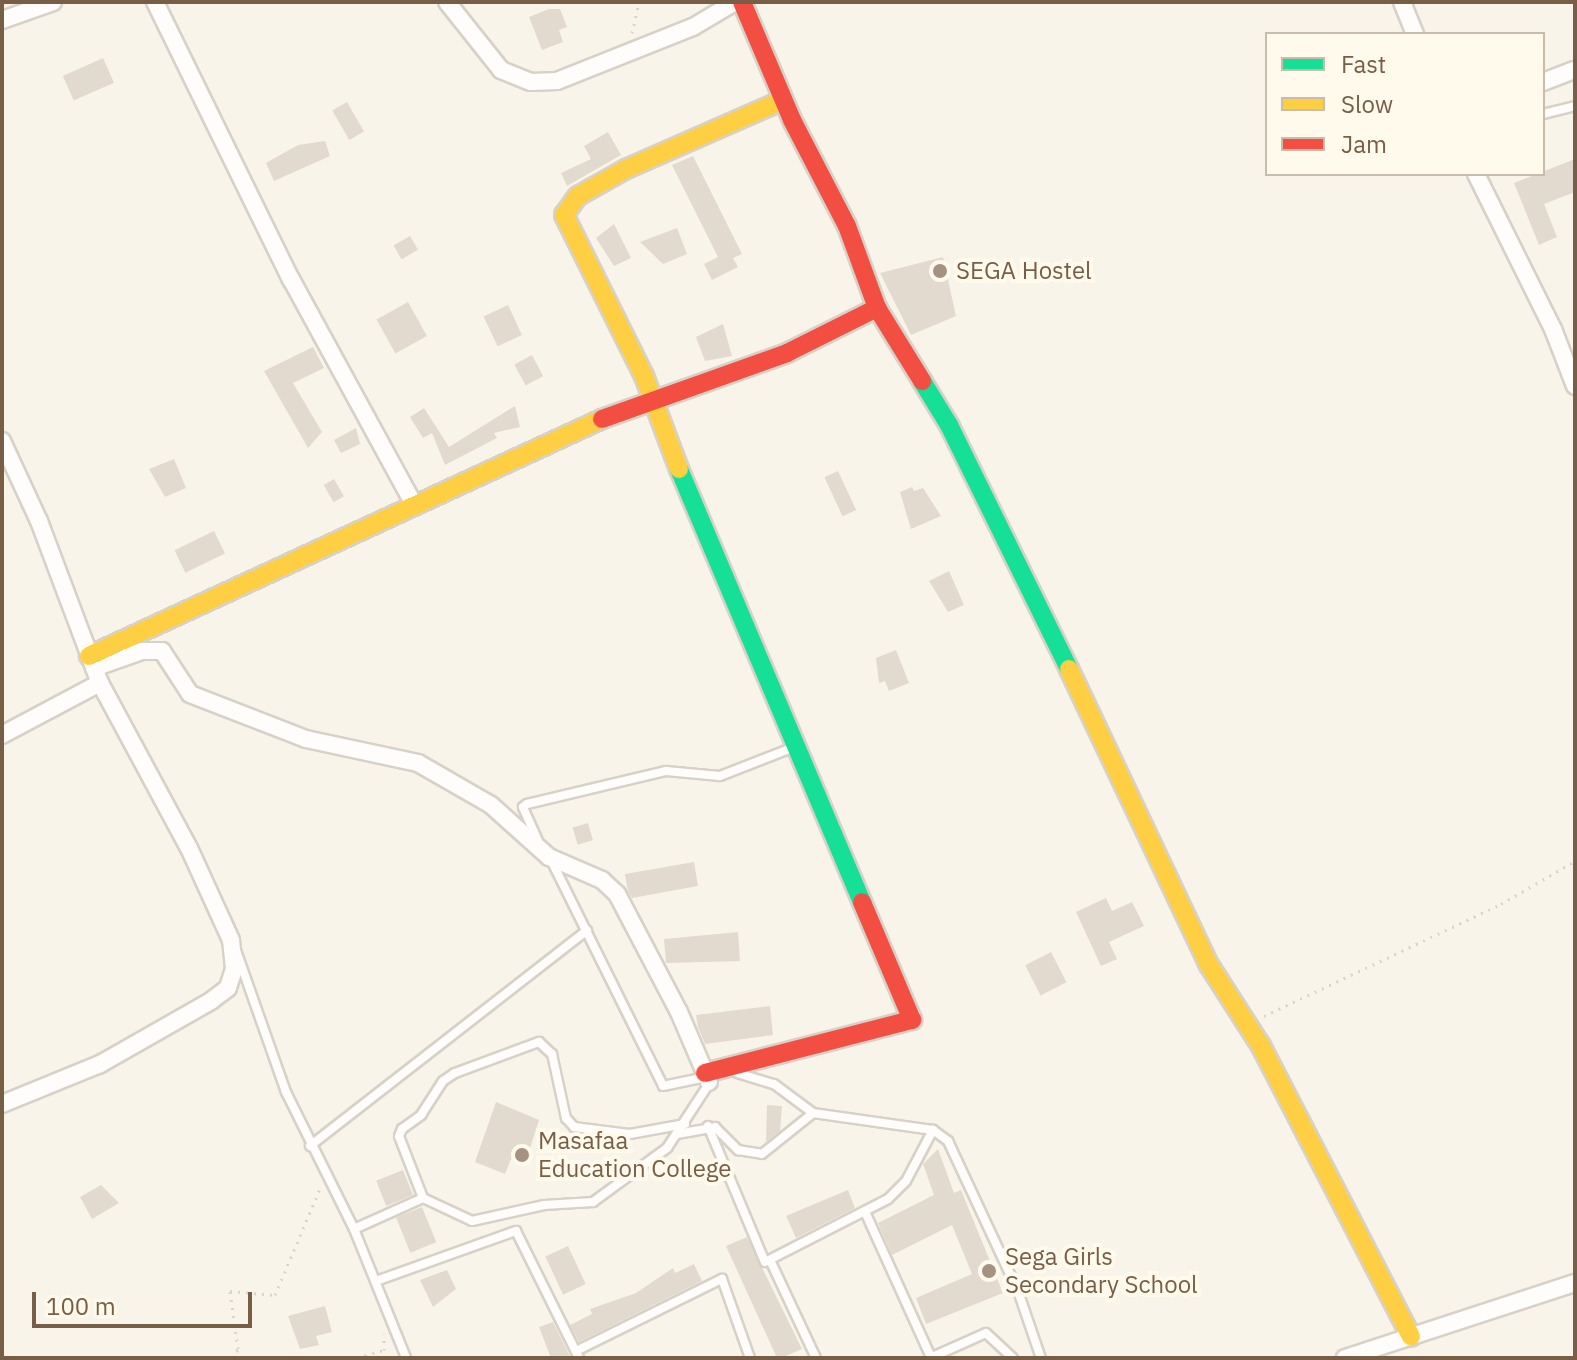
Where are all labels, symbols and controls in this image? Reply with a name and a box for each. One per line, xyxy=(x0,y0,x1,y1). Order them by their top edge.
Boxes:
legend xyxy=(1265,32,1545,176)
text: Fast xyxy=(1341,48,1386,80)
text: Slow xyxy=(1341,88,1393,120)
text: Jam xyxy=(1341,128,1387,160)
place label: SEGA Hostel xyxy=(956,257,1092,285)
marker: SEGA Hostel xyxy=(931,262,949,280)
place label: Masafaa Education College xyxy=(538,1127,732,1183)
marker: Masafaa Education College xyxy=(513,1146,531,1164)
place label: Sega Girls Secondary School xyxy=(1005,1243,1198,1299)
marker: Sega Girls Secondary School xyxy=(980,1262,998,1280)
scale bar xyxy=(36,1276,256,1326)
text: 100 m xyxy=(46,1290,116,1322)

